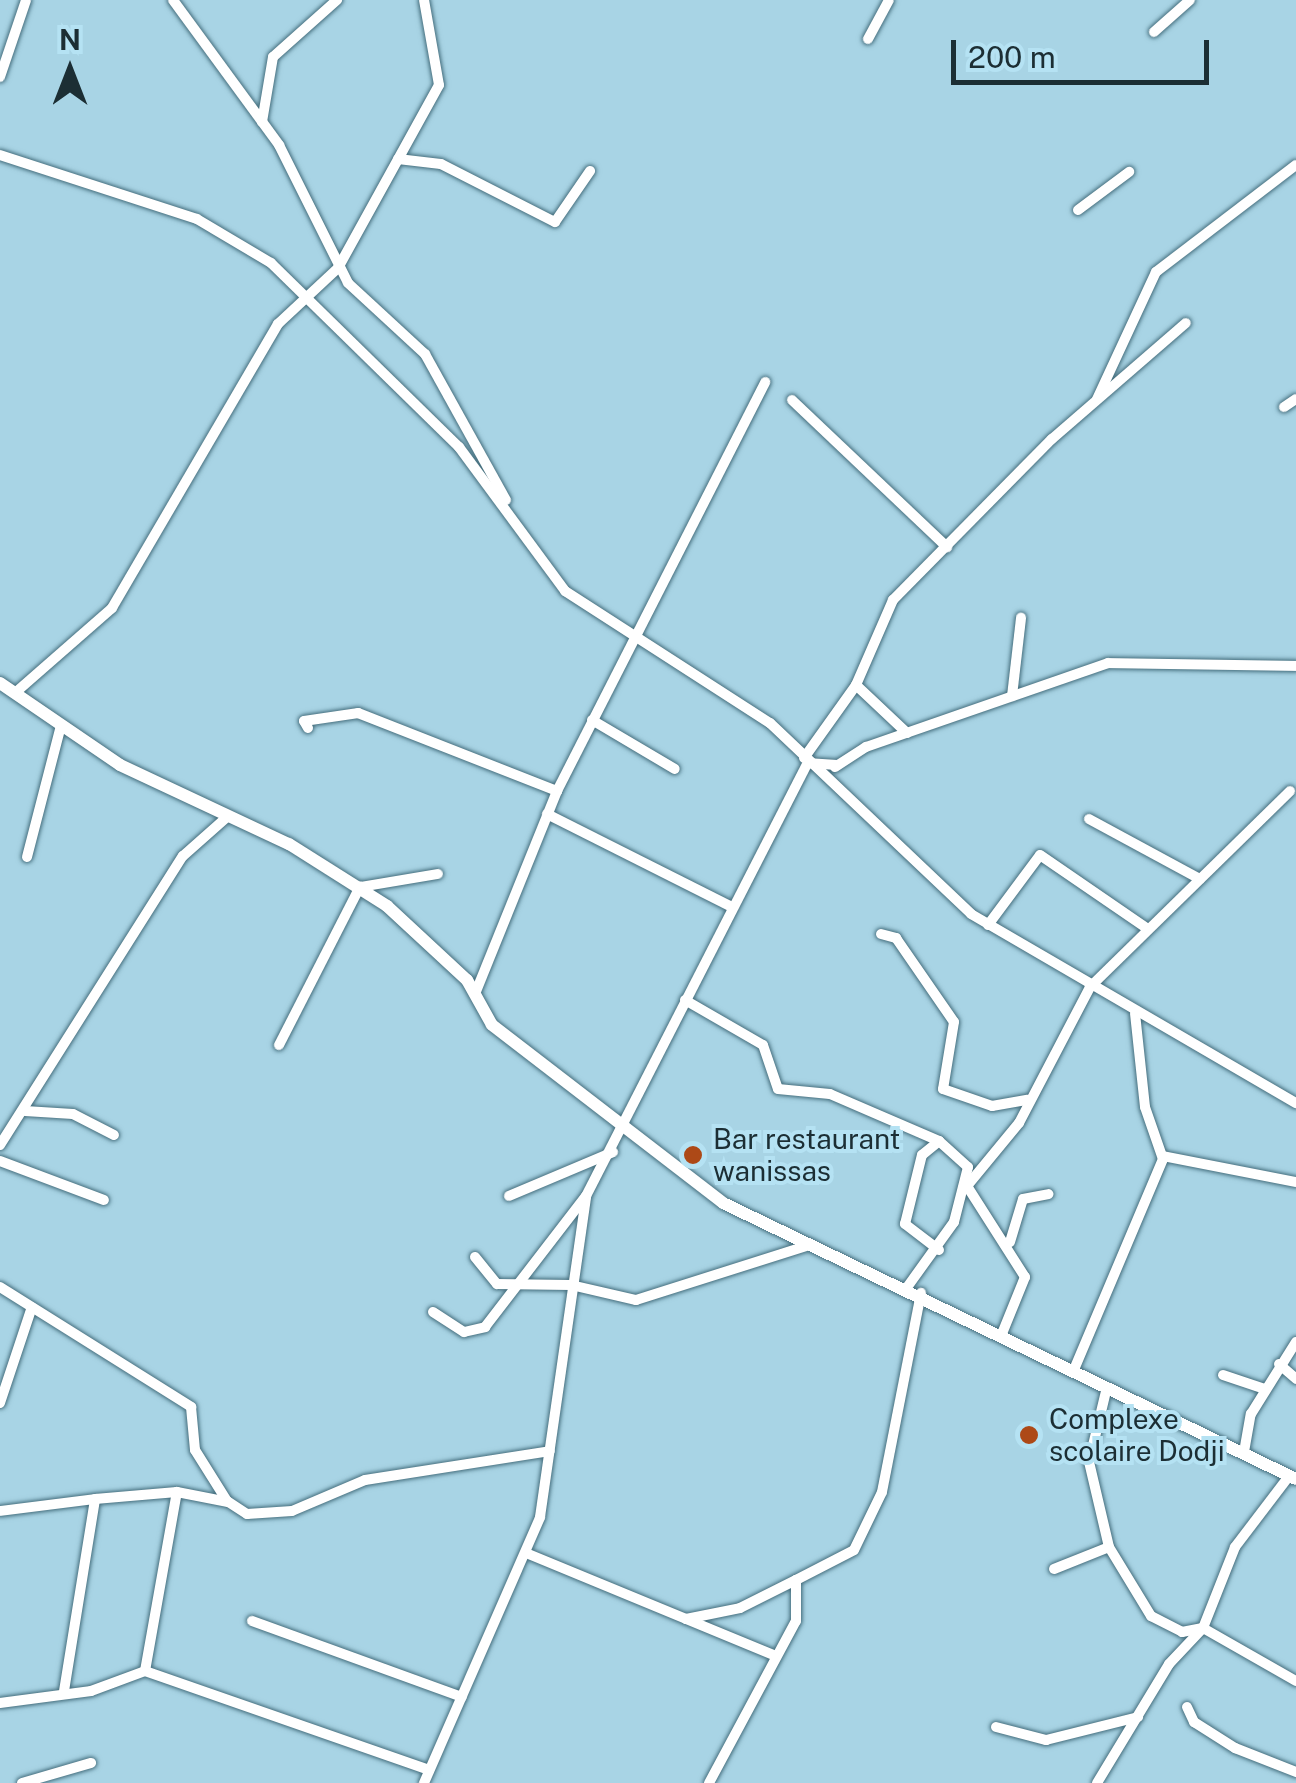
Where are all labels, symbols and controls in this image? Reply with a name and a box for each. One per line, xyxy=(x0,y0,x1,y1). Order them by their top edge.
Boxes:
north arrow xyxy=(20,20,120,120)
scale bar xyxy=(956,20,1214,82)
text: N xyxy=(59,23,81,56)
text: 200 m xyxy=(968,39,1056,75)
place label: Bar restaurant wanissas xyxy=(713,1122,900,1188)
marker: Bar restaurant wanissas xyxy=(682,1144,704,1166)
place label: Complexe scolaire Dodji xyxy=(1049,1402,1225,1468)
marker: Complexe scolaire Dodji xyxy=(1018,1424,1040,1446)

